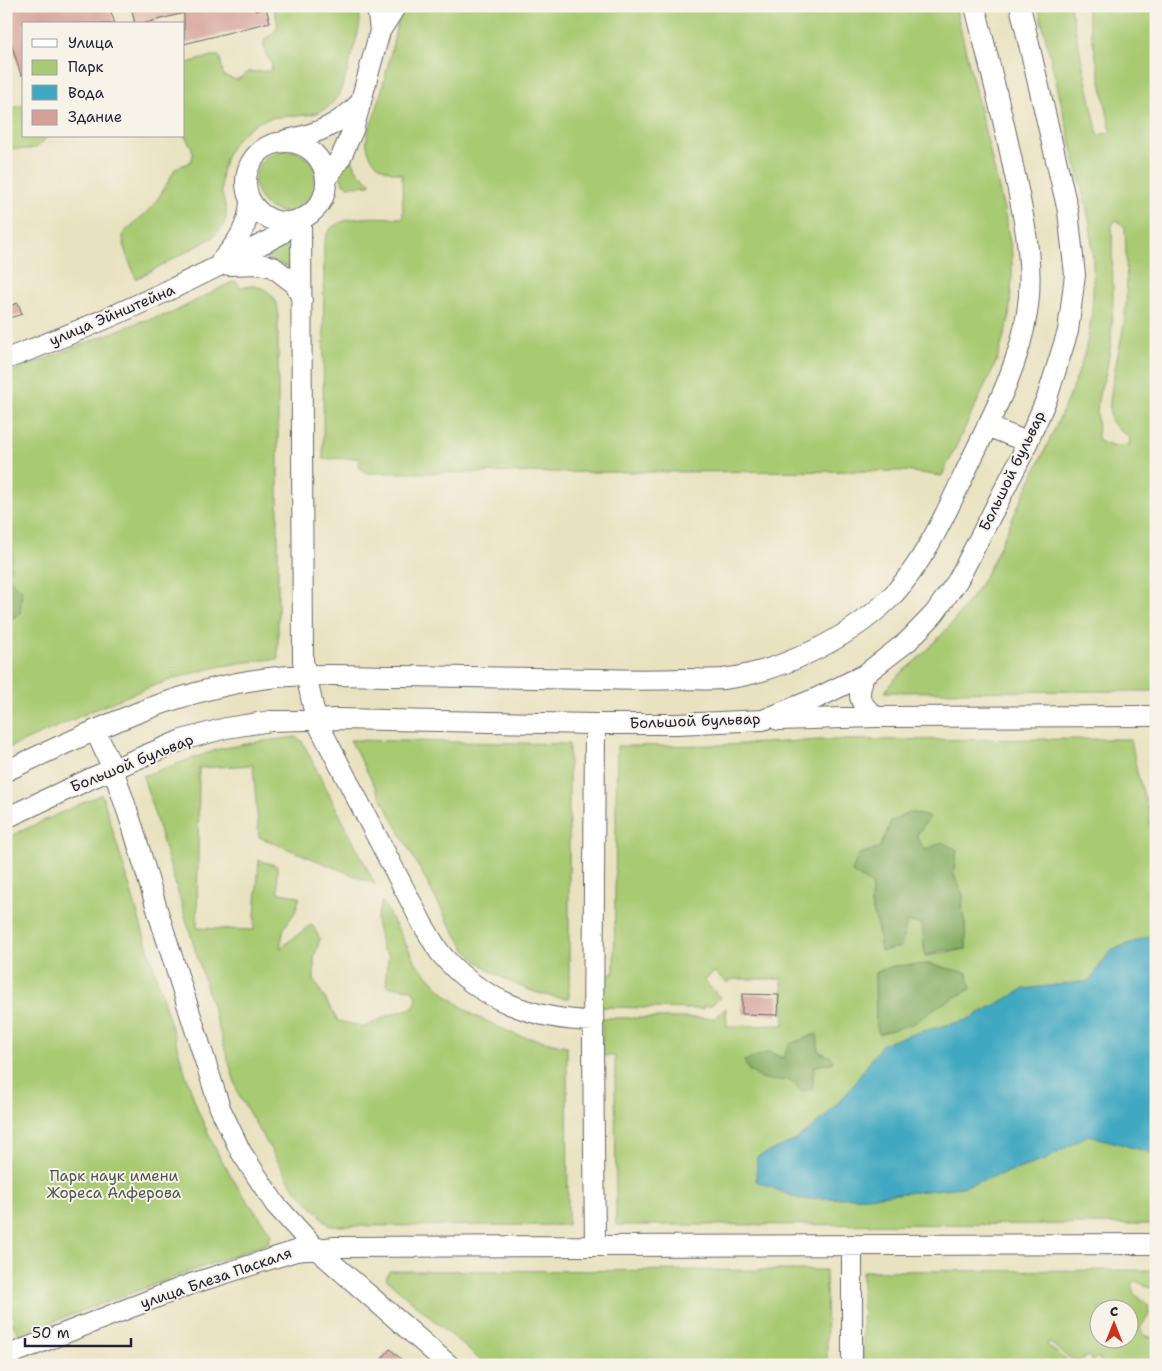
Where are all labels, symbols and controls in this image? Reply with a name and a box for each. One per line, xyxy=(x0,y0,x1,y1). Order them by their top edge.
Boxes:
legend xyxy=(22,22,185,138)
text: Улица xyxy=(68,33,114,53)
text: Парк xyxy=(68,57,104,77)
text: Вода xyxy=(68,83,105,103)
text: Здание xyxy=(68,107,122,127)
street label: улица Эйнштейна xyxy=(46,279,178,351)
street label: Большой бульвар xyxy=(974,408,1050,534)
street label: Большой бульвар xyxy=(629,709,761,733)
street label: Большой бульвар xyxy=(67,729,197,797)
park label: Парк наук имени Жореса Алферова xyxy=(47,1166,182,1203)
street label: улица Блеза Паскаля xyxy=(138,1243,294,1313)
north arrow xyxy=(1090,1298,1140,1348)
text: С xyxy=(1110,1302,1118,1320)
scale bar xyxy=(25,1316,131,1348)
text: 50 m xyxy=(32,1323,70,1343)

